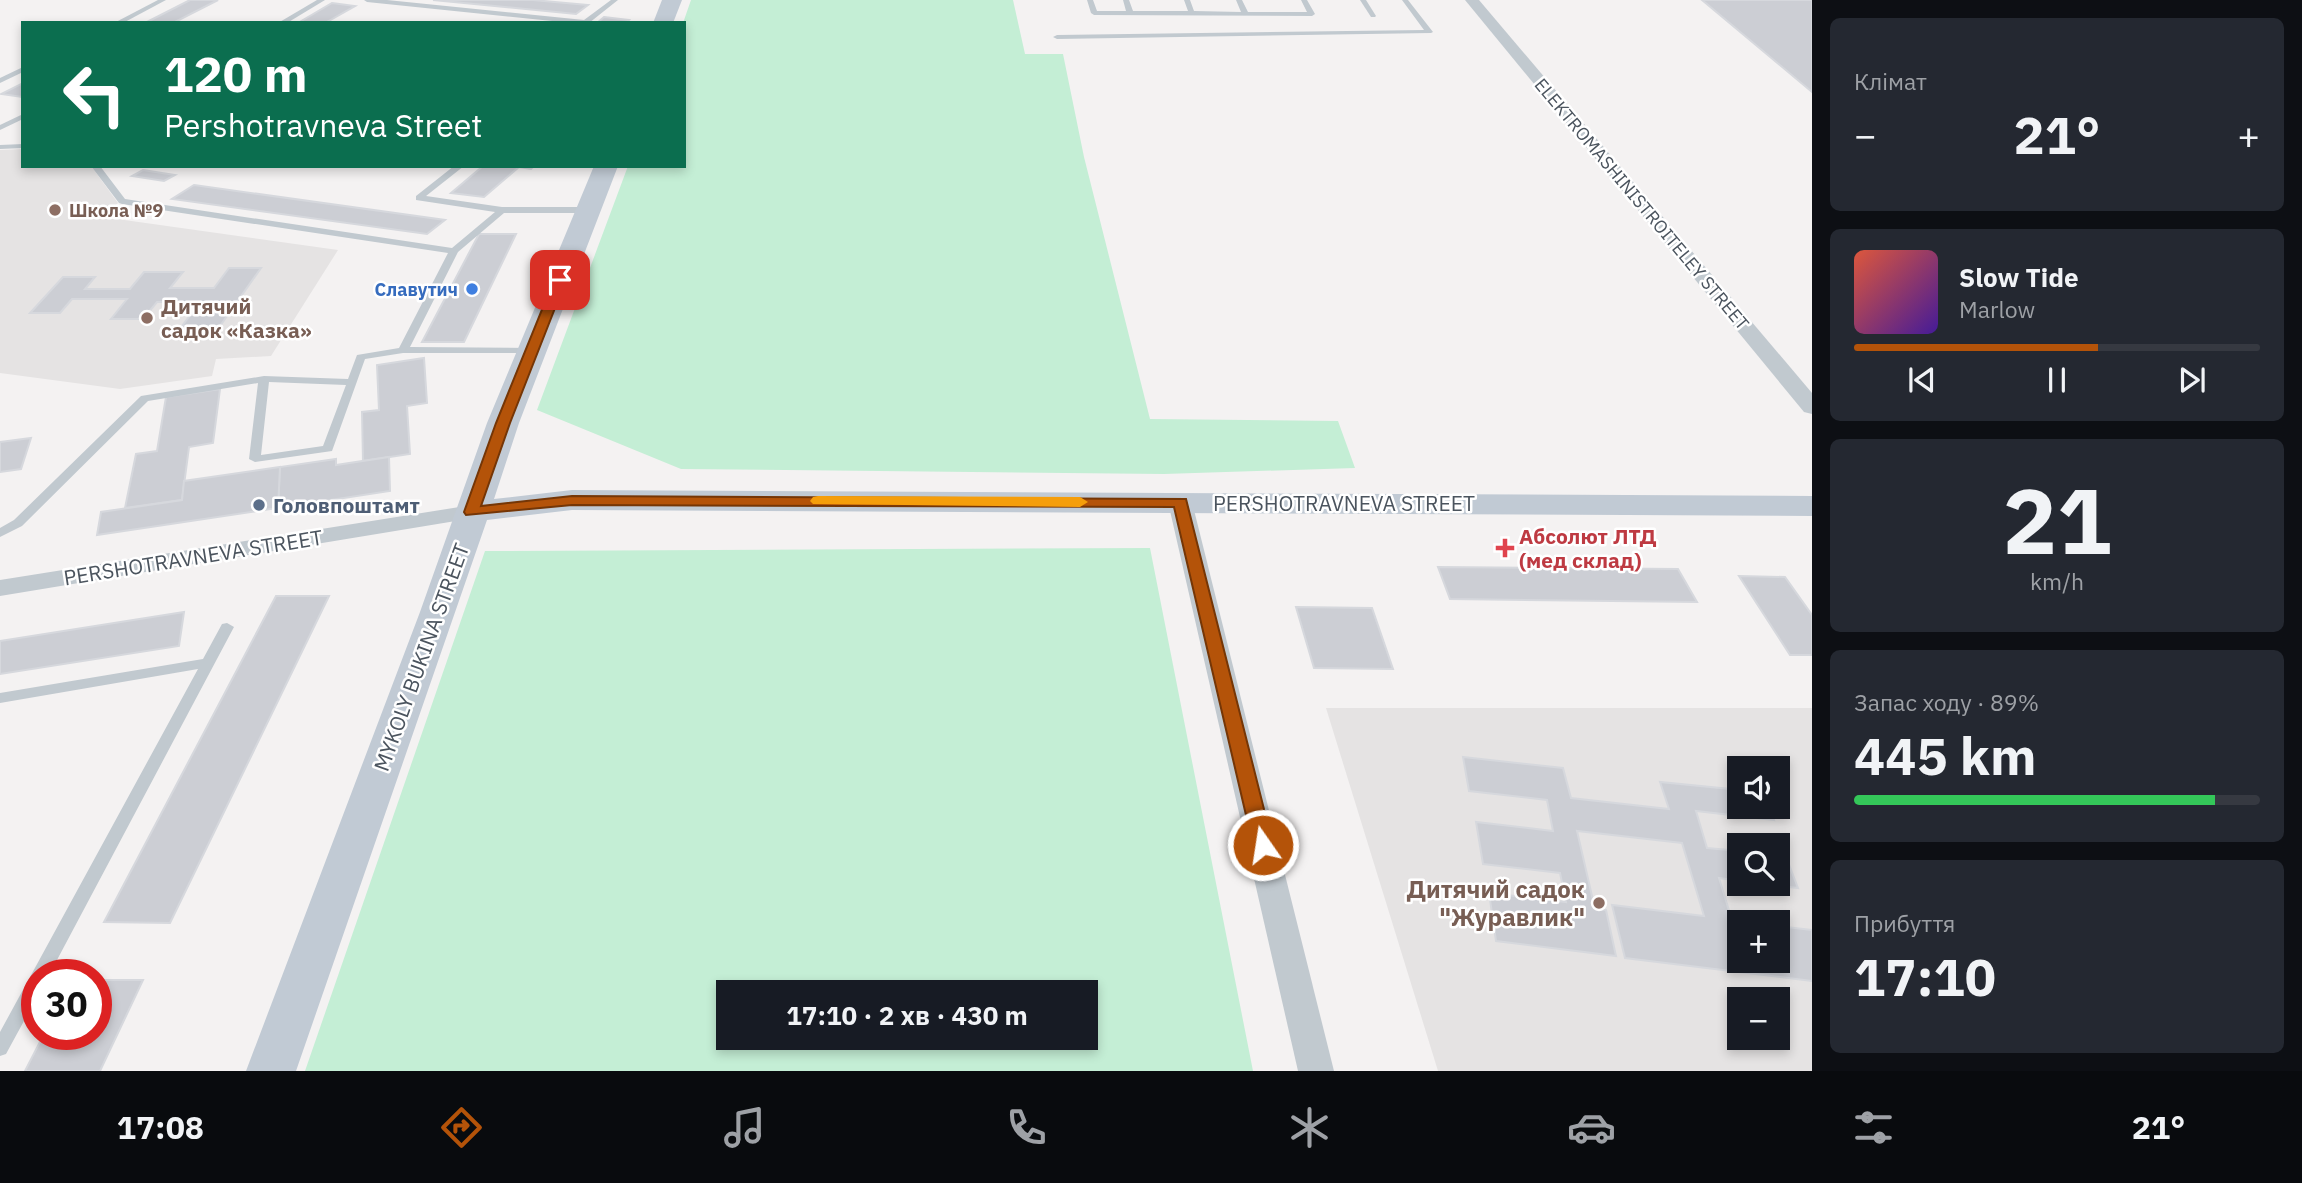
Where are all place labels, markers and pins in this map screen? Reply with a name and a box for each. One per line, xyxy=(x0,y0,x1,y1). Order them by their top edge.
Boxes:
place label: Школа №9 xyxy=(69,199,164,222)
marker: Школа №9 xyxy=(47,202,63,218)
pin xyxy=(530,250,590,310)
place label: Славутич xyxy=(375,278,458,301)
marker: Славутич xyxy=(464,281,480,297)
place label: Дитячий садок «Казка» xyxy=(161,292,312,344)
marker: Дитячий садок «Казка» xyxy=(139,310,155,326)
place label: Головпоштамт xyxy=(273,491,420,519)
marker: Головпоштамт xyxy=(251,497,267,513)
place label: Абсолют ЛТД (мед склад) xyxy=(1519,522,1657,574)
marker: Абсолют ЛТД (мед склад) xyxy=(1497,540,1513,556)
place label: Дитячий садок "Журавлик" xyxy=(1407,873,1585,933)
marker: Дитячий садок "Журавлик" xyxy=(1591,895,1607,911)

